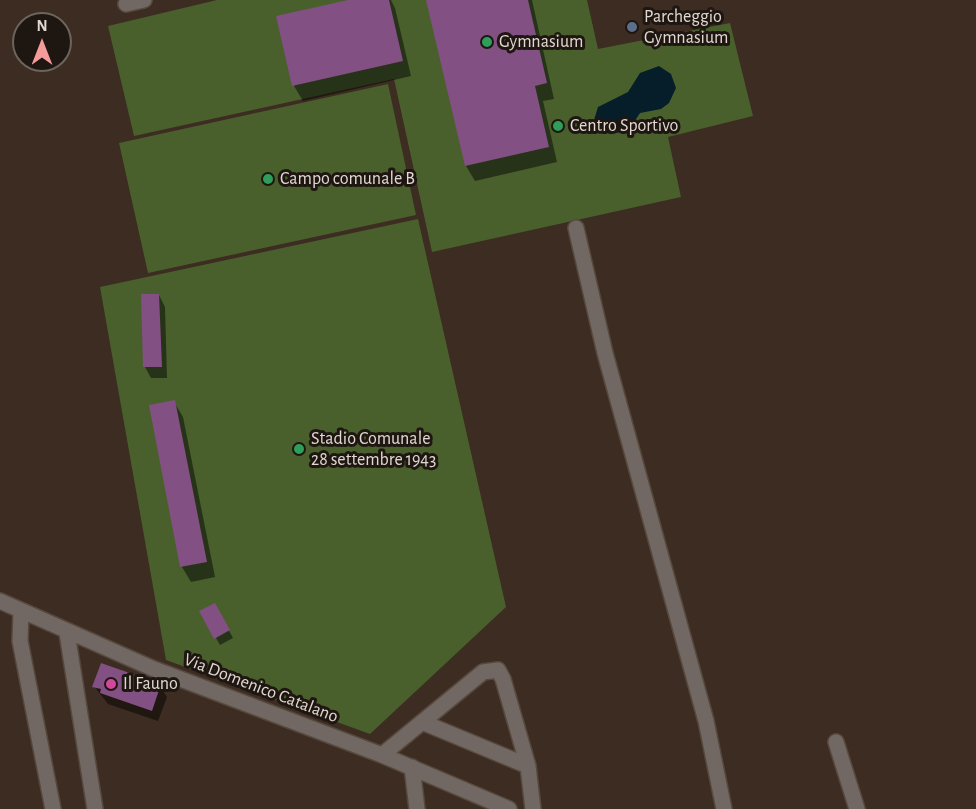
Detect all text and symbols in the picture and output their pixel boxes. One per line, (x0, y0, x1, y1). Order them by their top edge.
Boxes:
place label: Parcheggio Gymnasium (644, 6, 728, 48)
north arrow (12, 12, 72, 72)
text: N (36, 18, 48, 34)
marker: Parcheggio Gymnasium (625, 20, 639, 34)
place label: Gymnasium (499, 31, 583, 53)
marker: Gymnasium (480, 35, 494, 49)
place label: Centro Sportivo (570, 115, 678, 137)
marker: Centro Sportivo (551, 119, 565, 133)
place label: Campo comunale B (280, 168, 415, 190)
marker: Campo comunale B (261, 172, 275, 186)
place label: Stadio Comunale 28 settembre 1943 (311, 428, 436, 470)
marker: Stadio Comunale 28 settembre 1943 (292, 442, 306, 456)
street label: Via Domenico Catalano (181, 649, 341, 727)
place label: Il Fauno (123, 673, 178, 695)
marker: Il Fauno (104, 677, 118, 691)

